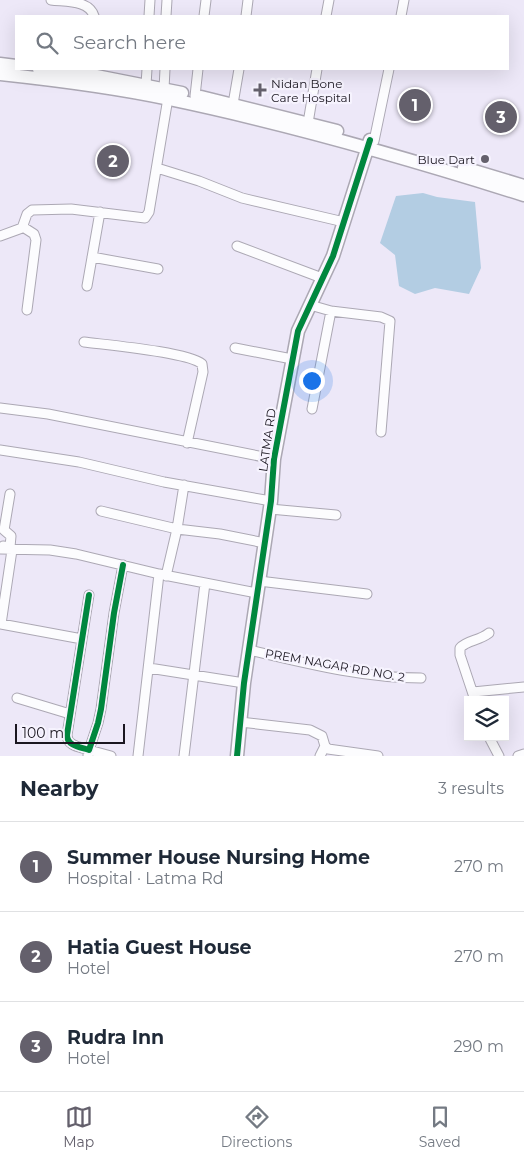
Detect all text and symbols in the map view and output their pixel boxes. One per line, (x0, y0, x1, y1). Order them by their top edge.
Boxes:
search box (15, 15, 509, 70)
icon: search (33, 29, 61, 57)
text: Search here (73, 31, 186, 54)
place label: Nidan Bone Care Hospital (271, 76, 351, 105)
marker: Nidan Bone Care Hospital (253, 83, 267, 97)
pin: 1 (399, 86, 431, 124)
pin: 3 (485, 98, 517, 136)
pin: 2 (97, 142, 129, 180)
place label: Blue Dart (417, 152, 475, 167)
marker: Blue Dart (479, 153, 491, 165)
your location (299, 368, 325, 394)
street label: LATMA RD (255, 407, 279, 473)
street label: PREM NAGAR RD NO. 2 (264, 645, 406, 685)
map controls (464, 696, 509, 741)
button: layers (464, 696, 509, 741)
scale bar (15, 721, 125, 744)
text: 100 m (22, 724, 64, 742)
text: Nearby (20, 776, 99, 801)
text: 3 results (438, 779, 504, 798)
text: Summer House Nursing Home (67, 846, 370, 869)
text: 1 (33, 857, 39, 876)
text: 270 m (454, 857, 504, 876)
text: Hospital · Latma Rd (67, 869, 224, 888)
text: Hatia Guest House (67, 936, 252, 959)
text: 2 (31, 947, 41, 966)
text: 270 m (454, 947, 504, 966)
text: Hotel (67, 959, 110, 978)
text: Rudra Inn (67, 1026, 164, 1049)
text: 3 (31, 1037, 41, 1056)
text: 290 m (453, 1037, 504, 1056)
text: Hotel (67, 1049, 110, 1068)
tab: Map (63, 1103, 94, 1151)
tab: Directions (221, 1103, 292, 1151)
tab: Saved (419, 1103, 461, 1151)

